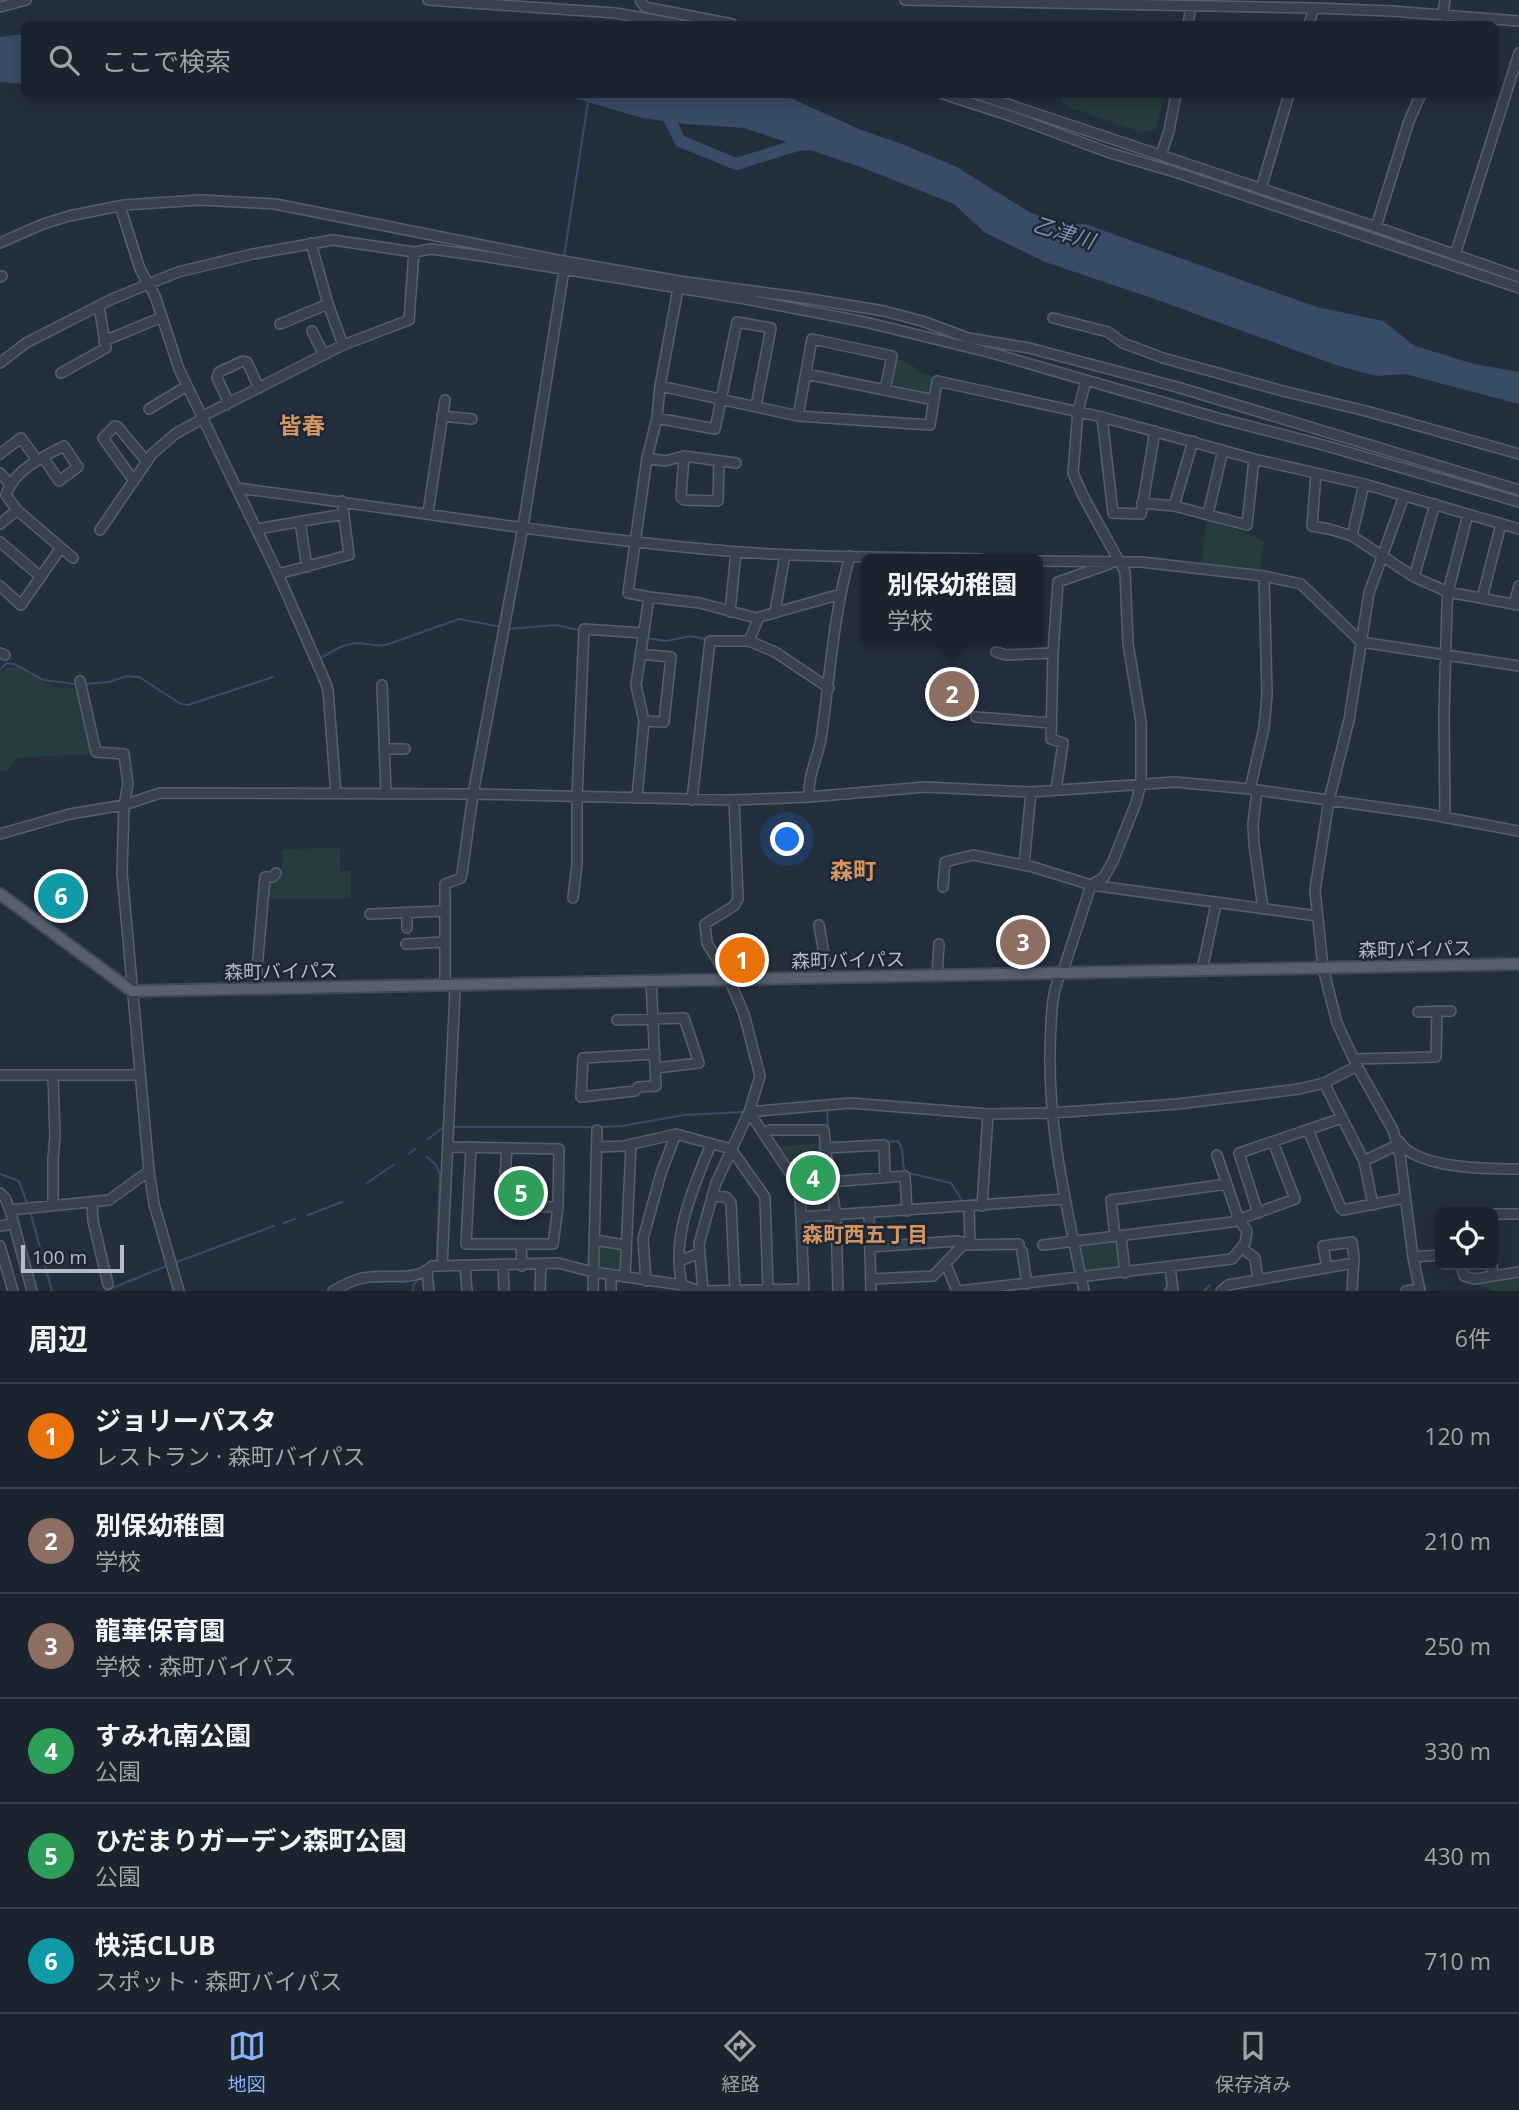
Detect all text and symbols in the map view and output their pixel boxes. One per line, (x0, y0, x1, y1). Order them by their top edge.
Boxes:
search box (21, 21, 1498, 98)
icon: search (45, 41, 83, 79)
text: ここで検索 (101, 43, 231, 79)
water label: 乙津川 (1030, 209, 1100, 255)
district label: 皆春 (279, 409, 325, 441)
popup (861, 554, 1043, 645)
text: 別保幼稚園 (887, 566, 1017, 602)
text: 学校 (887, 604, 933, 636)
pin: 2 (929, 668, 975, 720)
your location (770, 822, 804, 856)
district label: 森町 (830, 854, 876, 886)
pin: 6 (38, 870, 84, 922)
pin: 3 (1000, 916, 1046, 968)
pin: 1 (719, 934, 765, 986)
street label: 森町バイパス (1358, 935, 1472, 963)
street label: 森町バイパス (791, 946, 905, 974)
street label: 森町バイパス (224, 957, 338, 985)
pin: 4 (790, 1152, 836, 1204)
pin: 5 (498, 1167, 544, 1219)
map controls (1435, 1207, 1498, 1270)
button: locate (1435, 1207, 1498, 1270)
district label: 森町西五丁目 (802, 1220, 928, 1248)
scale bar (21, 1242, 124, 1274)
text: 100 m (32, 1244, 87, 1270)
text: 周辺 (28, 1318, 88, 1359)
text: 6件 (1455, 1322, 1491, 1354)
text: ジョリーパスタ (95, 1402, 277, 1438)
text: 1 (44, 1420, 58, 1452)
text: 120 m (1424, 1420, 1491, 1452)
text: レストラン · 森町バイパス (95, 1440, 366, 1472)
text: 別保幼稚園 (95, 1507, 225, 1543)
text: 2 (44, 1525, 58, 1557)
text: 210 m (1424, 1525, 1491, 1557)
text: 学校 (95, 1545, 141, 1577)
text: 龍華保育園 (95, 1612, 225, 1648)
text: 3 (44, 1630, 58, 1662)
text: 250 m (1424, 1630, 1491, 1662)
text: 学校 · 森町バイパス (95, 1650, 297, 1682)
text: すみれ南公園 (95, 1717, 251, 1753)
text: 4 (44, 1735, 58, 1767)
text: 330 m (1424, 1735, 1491, 1767)
text: 公園 (95, 1755, 141, 1787)
text: ひだまりガーデン森町公園 (95, 1822, 406, 1858)
text: 5 (44, 1840, 58, 1872)
text: 430 m (1424, 1840, 1491, 1872)
text: 公園 (95, 1860, 141, 1892)
text: 快活CLUB (95, 1927, 215, 1963)
text: 6 (44, 1945, 58, 1977)
text: 710 m (1424, 1945, 1491, 1977)
text: スポット · 森町バイパス (95, 1965, 343, 1997)
tab: 地図 (228, 2027, 266, 2097)
tab: 経路 (721, 2027, 759, 2097)
tab: 保存済み (1215, 2027, 1291, 2097)

